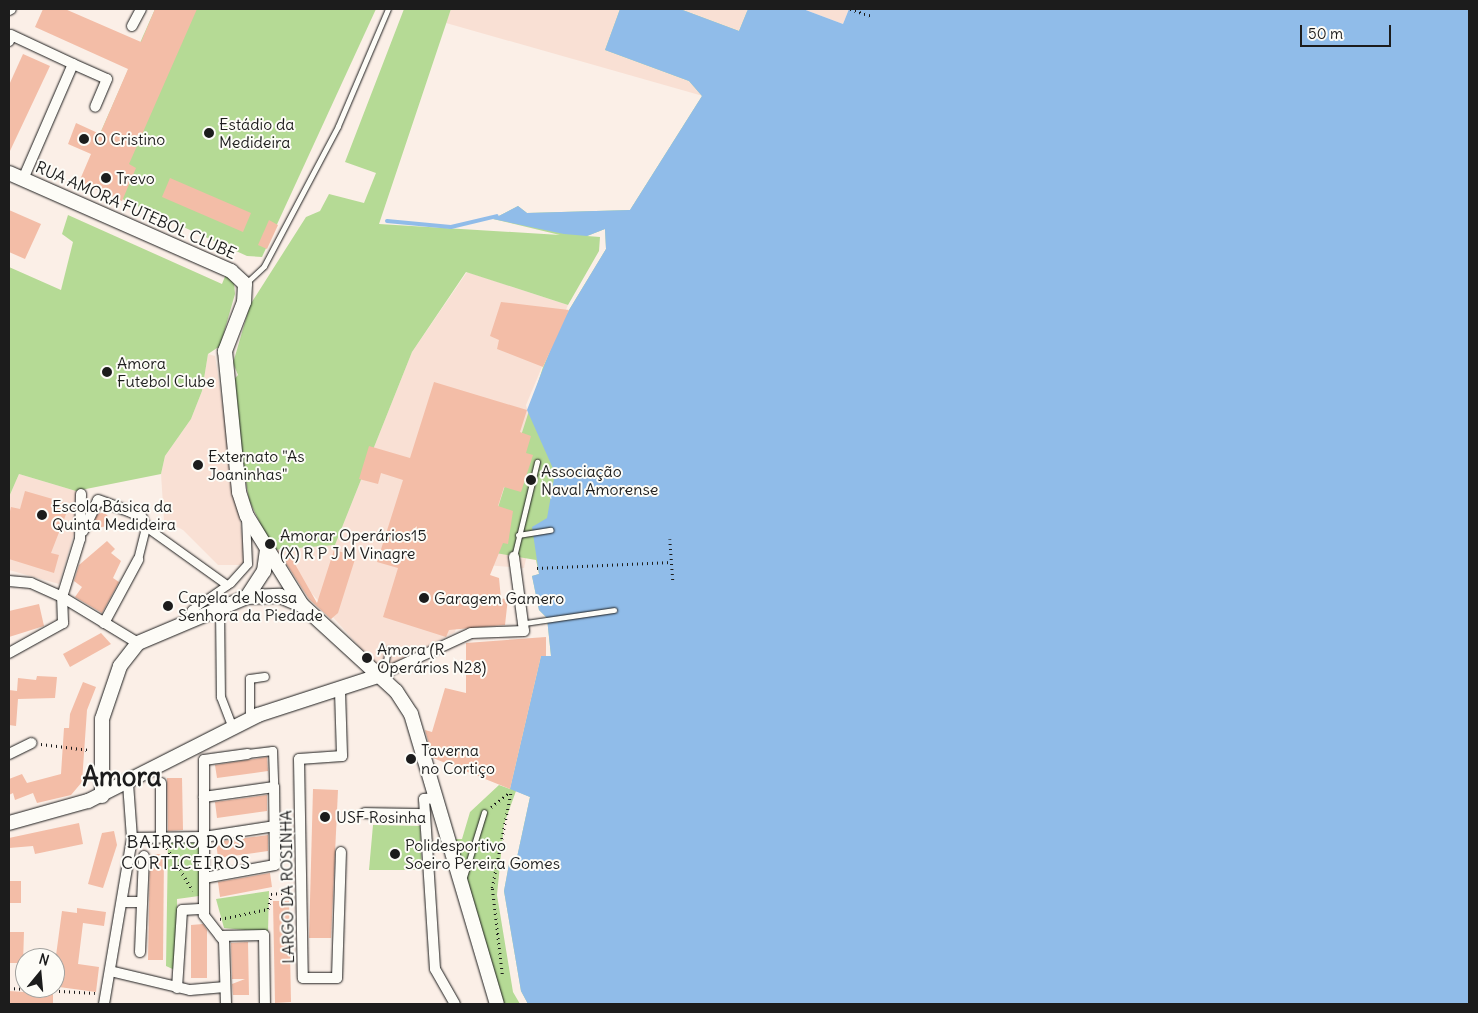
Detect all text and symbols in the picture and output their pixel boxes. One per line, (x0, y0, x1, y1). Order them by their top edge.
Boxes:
scale bar (1303, 15, 1394, 47)
text: 50 m (1308, 24, 1343, 43)
place label: Estádio da Medideira (219, 114, 294, 152)
marker: Estádio da Medideira (203, 127, 215, 139)
place label: O Cristino (94, 129, 165, 149)
marker: O Cristino (78, 133, 90, 145)
street label: RUA AMORA FUTEBOL CLUBE (33, 157, 239, 263)
place label: Trevo (116, 168, 155, 188)
marker: Trevo (100, 172, 112, 184)
place label: Amora Futebol Clube (117, 353, 215, 391)
marker: Amora Futebol Clube (101, 366, 113, 378)
place label: Externato "As Joaninhas" (208, 446, 305, 484)
marker: Externato "As Joaninhas" (192, 459, 204, 471)
place label: Associação Naval Amorense (541, 461, 658, 499)
marker: Associação Naval Amorense (525, 474, 537, 486)
place label: Escola Básica da Quinta Medideira (52, 496, 176, 534)
marker: Escola Básica da Quinta Medideira (36, 509, 48, 521)
place label: Amorar Operários15 (X) R P J M Vinagre (280, 525, 427, 563)
marker: Amorar Operários15 (X) R P J M Vinagre (264, 538, 276, 550)
place label: Capela de Nossa Senhora da Piedade (178, 587, 323, 625)
place label: Garagem Gamero (434, 588, 564, 608)
marker: Garagem Gamero (418, 592, 430, 604)
marker: Capela de Nossa Senhora da Piedade (162, 600, 174, 612)
place label: Amora (R Operários N28) (377, 639, 486, 677)
marker: Amora (R Operários N28) (361, 652, 373, 664)
place label: Taverna no Cortiço (421, 740, 495, 778)
marker: Taverna no Cortiço (405, 753, 417, 765)
district label: Amora (82, 761, 162, 793)
place label: USF Rosinha (336, 807, 426, 827)
street label: LARGO DA ROSINHA (276, 810, 298, 964)
marker: USF Rosinha (318, 810, 332, 824)
district label: BAIRRO DOS CORTICEIROS (120, 832, 252, 874)
place label: Polidesportivo Soeiro Pereira Gomes (405, 835, 560, 873)
marker: Polidesportivo Soeiro Pereira Gomes (389, 848, 401, 860)
north arrow (15, 948, 65, 998)
text: N (37, 950, 51, 970)

